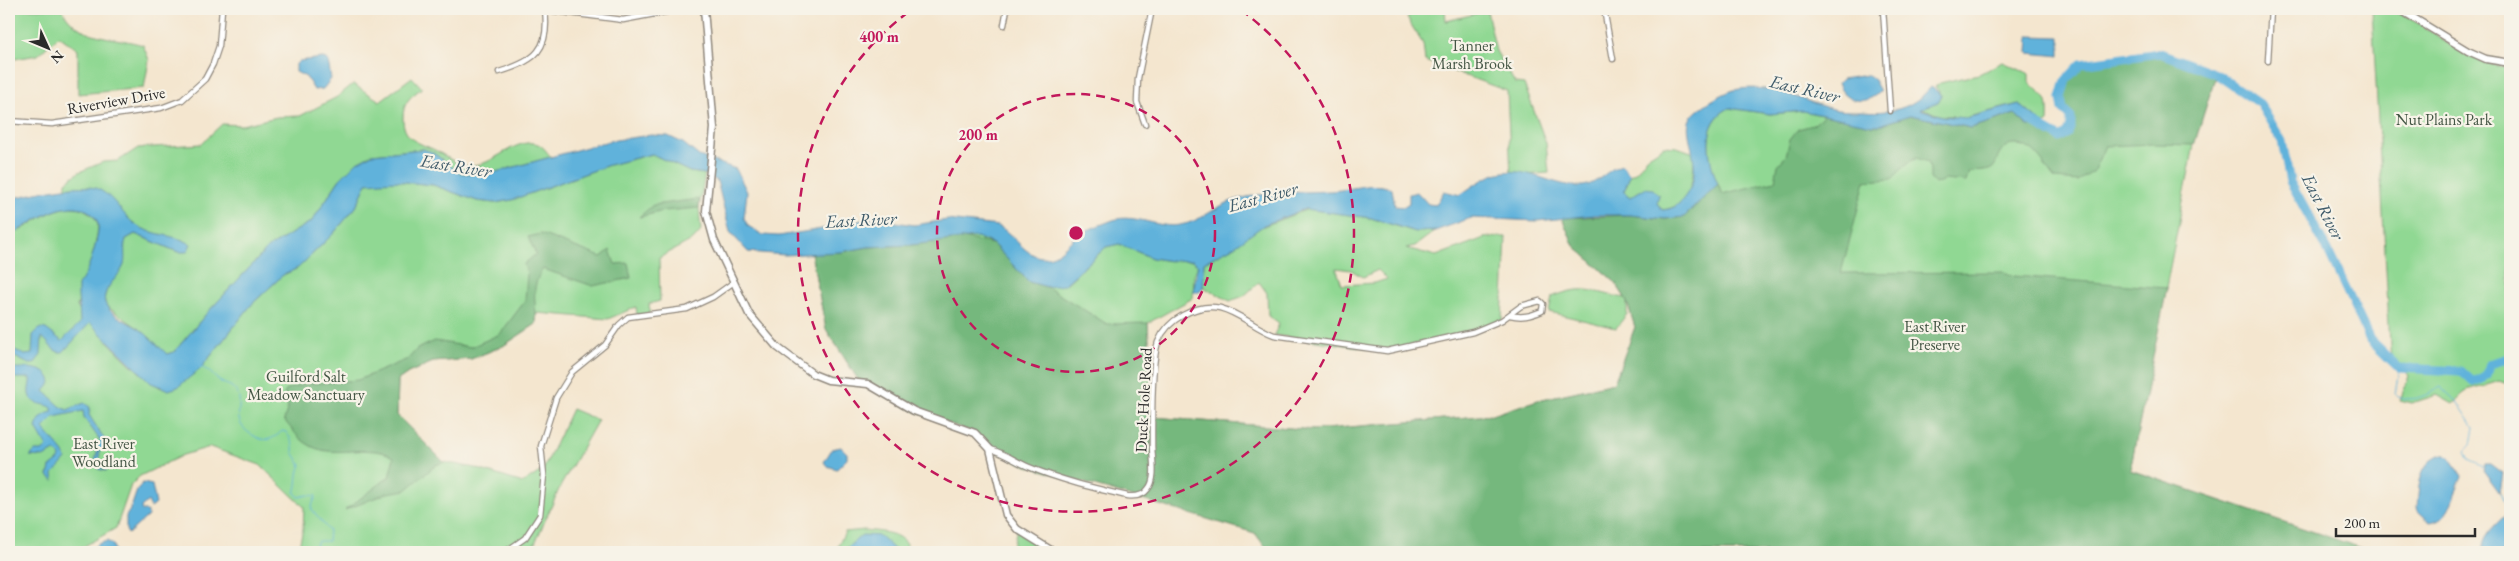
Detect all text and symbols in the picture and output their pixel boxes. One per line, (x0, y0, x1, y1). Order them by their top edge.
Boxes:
north arrow (22, 22, 72, 72)
text: 400 m (859, 27, 899, 46)
park label: Tanner Marsh Brook (1432, 35, 1513, 74)
text: N (46, 47, 68, 68)
water label: East River (1767, 69, 1843, 108)
street label: Riverview Drive (66, 82, 167, 119)
park label: Nut Plains Park (2396, 109, 2493, 130)
text: 200 m (958, 125, 998, 144)
water label: East River (418, 148, 494, 183)
water label: East River (2297, 169, 2350, 245)
water label: East River (1225, 176, 1301, 217)
water label: East River (824, 206, 898, 233)
centre of rings (1067, 224, 1085, 242)
park label: East River Preserve (1904, 316, 1967, 355)
street label: Duck Hole Road (1130, 346, 1157, 453)
park label: Guilford Salt Meadow Sanctuary (247, 366, 366, 405)
park label: East River Woodland (72, 433, 137, 472)
scale bar (2336, 506, 2475, 538)
text: 200 m (2344, 513, 2381, 532)

